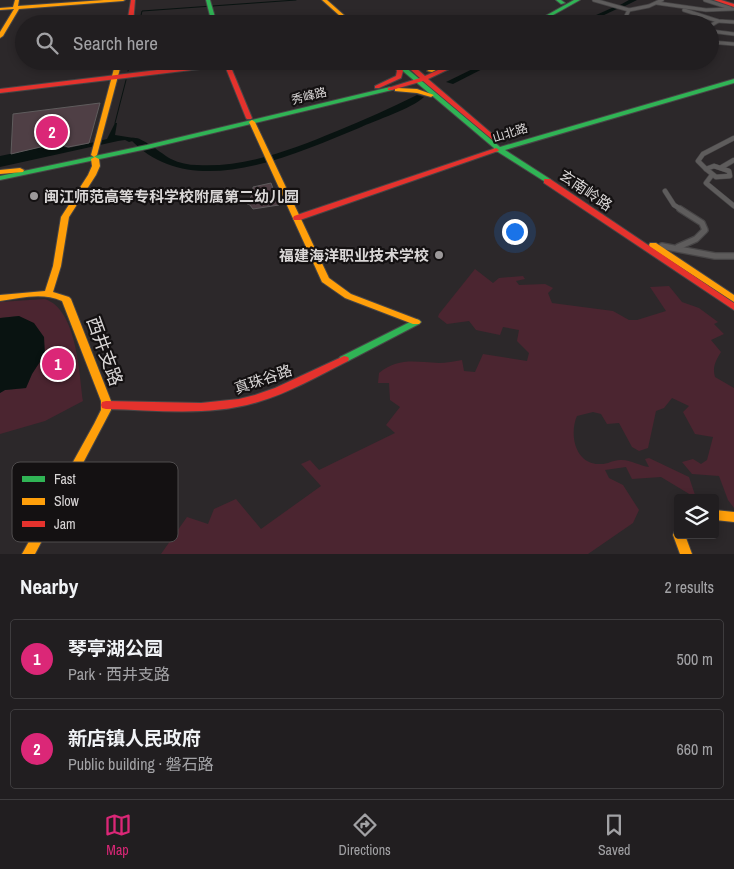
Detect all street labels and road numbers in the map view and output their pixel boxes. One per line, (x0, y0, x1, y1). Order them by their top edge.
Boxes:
street label: 秀峰路 (290, 84, 328, 108)
street label: 山北路 (490, 120, 530, 146)
street label: 玄南岭路 (555, 165, 617, 215)
street label: 西井支路 (81, 313, 129, 389)
street label: 真珠谷路 (231, 359, 295, 399)

